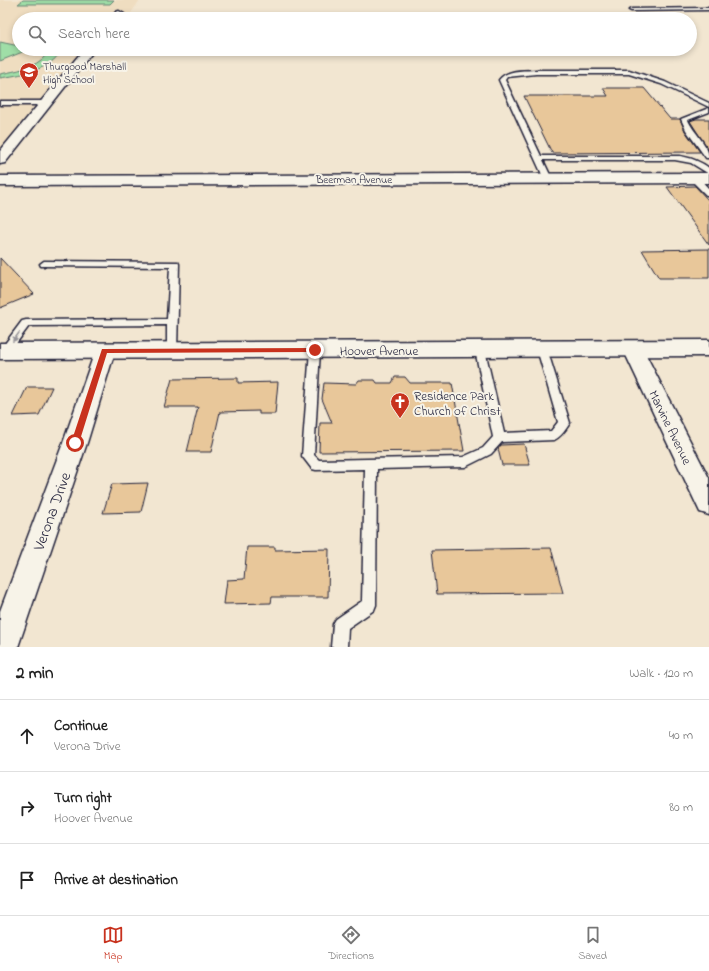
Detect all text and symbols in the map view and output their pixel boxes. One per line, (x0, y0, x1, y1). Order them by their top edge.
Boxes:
search box (12, 12, 697, 56)
icon: search (26, 23, 48, 45)
text: Search here (58, 23, 130, 45)
place label: Thurgood Marshall High School (43, 59, 126, 89)
school or university icon: Thurgood Marshall High School (18, 61, 40, 89)
street label: Beerman Avenue (315, 172, 392, 188)
one-way arrow (12, 332, 20, 342)
route end (306, 341, 324, 359)
street label: Hoover Avenue (340, 342, 418, 361)
place label: Residence Park Church of Christ (414, 387, 501, 421)
street label: Marvine Avenue (643, 387, 696, 468)
church icon: Residence Park Church of Christ (389, 391, 411, 419)
route start (66, 434, 84, 452)
street label: Verona Drive (27, 468, 78, 555)
text: 2 min (16, 661, 53, 686)
text: Walk · 120 m (629, 664, 693, 683)
text: Continue (54, 715, 108, 737)
icon: ahead (16, 725, 38, 747)
text: 40 m (669, 726, 693, 745)
text: Verona Drive (54, 737, 121, 756)
text: Turn right (54, 787, 112, 809)
icon: right (16, 797, 38, 819)
text: 80 m (669, 798, 693, 817)
text: Hoover Avenue (54, 809, 132, 828)
icon: arrive (16, 869, 38, 891)
text: Arrive at destination (54, 869, 178, 891)
tab: Map (102, 924, 124, 964)
tab: Directions (328, 924, 374, 964)
tab: Saved (578, 924, 607, 964)

